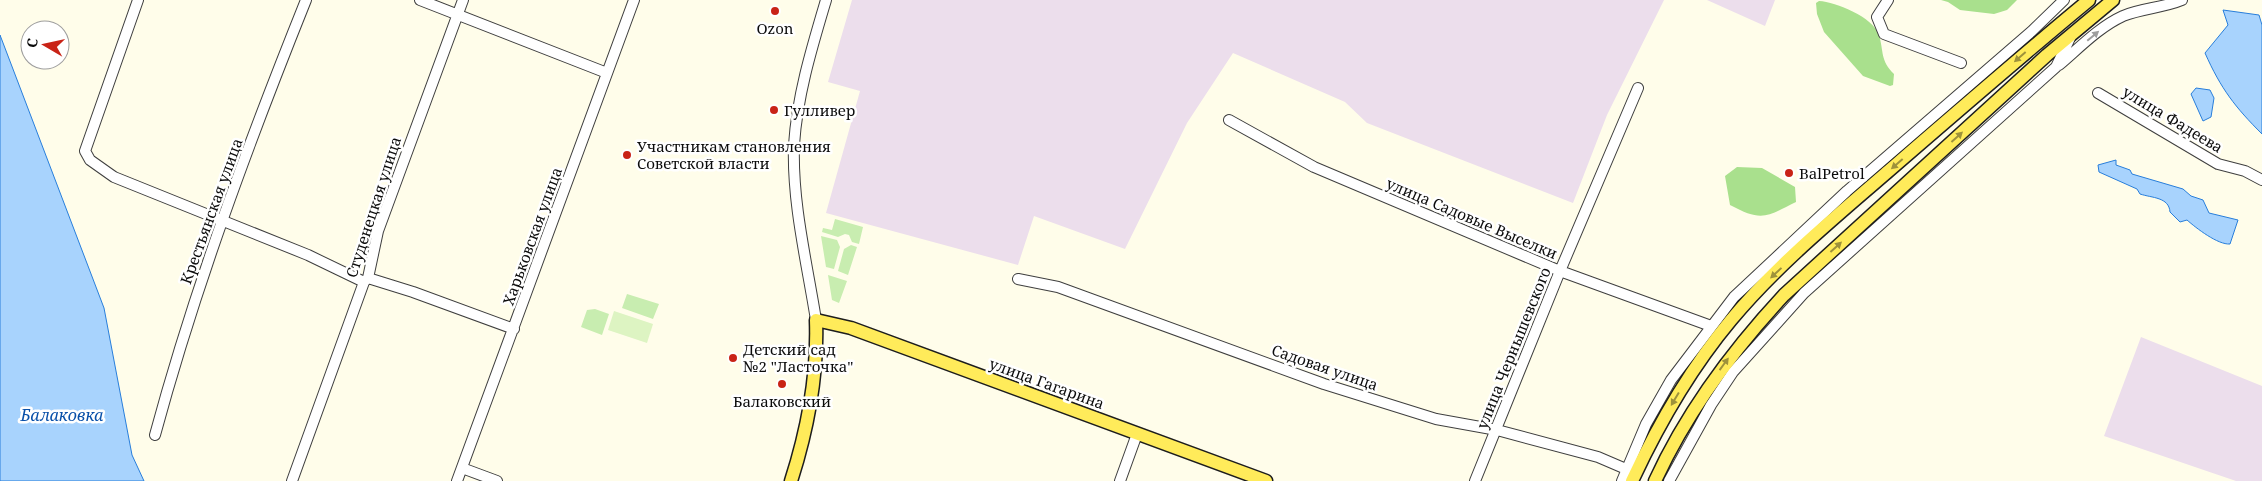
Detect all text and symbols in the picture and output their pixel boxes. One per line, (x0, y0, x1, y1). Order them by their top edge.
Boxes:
marker: Ozon (769, 5, 781, 17)
place label: Ozon (756, 18, 794, 38)
north arrow (20, 20, 70, 70)
one-way arrow (2087, 30, 2100, 41)
text: С (22, 37, 42, 49)
one-way arrow (2013, 52, 2026, 63)
street label: улица Фадеева (2119, 81, 2227, 157)
place label: Гулливер (784, 100, 855, 120)
marker: Гулливер (768, 104, 780, 116)
one-way arrow (1950, 131, 1962, 143)
street label: Студенецкая улица (341, 134, 405, 280)
street label: Крестьянская улица (175, 135, 247, 287)
place label: Участникам становления Советской власти (637, 136, 831, 173)
marker: Участникам становления Советской власти (621, 149, 633, 161)
one-way arrow (1891, 158, 1903, 170)
place label: BalPetrol (1799, 163, 1865, 183)
street label: Харьковская улица (498, 164, 566, 308)
marker: BalPetrol (1783, 167, 1795, 179)
street label: улица Садовые Выселки (1383, 173, 1561, 263)
one-way arrow (1830, 241, 1843, 252)
street label: улица Чернышевского (1471, 264, 1555, 432)
one-way arrow (1771, 267, 1783, 279)
place label: Детский сад №2 "Ласточка" (743, 339, 853, 376)
street label: Садовая улица (1269, 339, 1381, 395)
marker: Детский сад №2 "Ласточка" (727, 352, 739, 364)
street label: улица Гагарина (987, 353, 1107, 413)
one-way arrow (1719, 358, 1730, 371)
marker: Балаковский (776, 378, 788, 390)
place label: Балаковский (733, 391, 831, 411)
one-way arrow (1670, 393, 1679, 406)
water label: Балаковка (20, 404, 103, 426)

